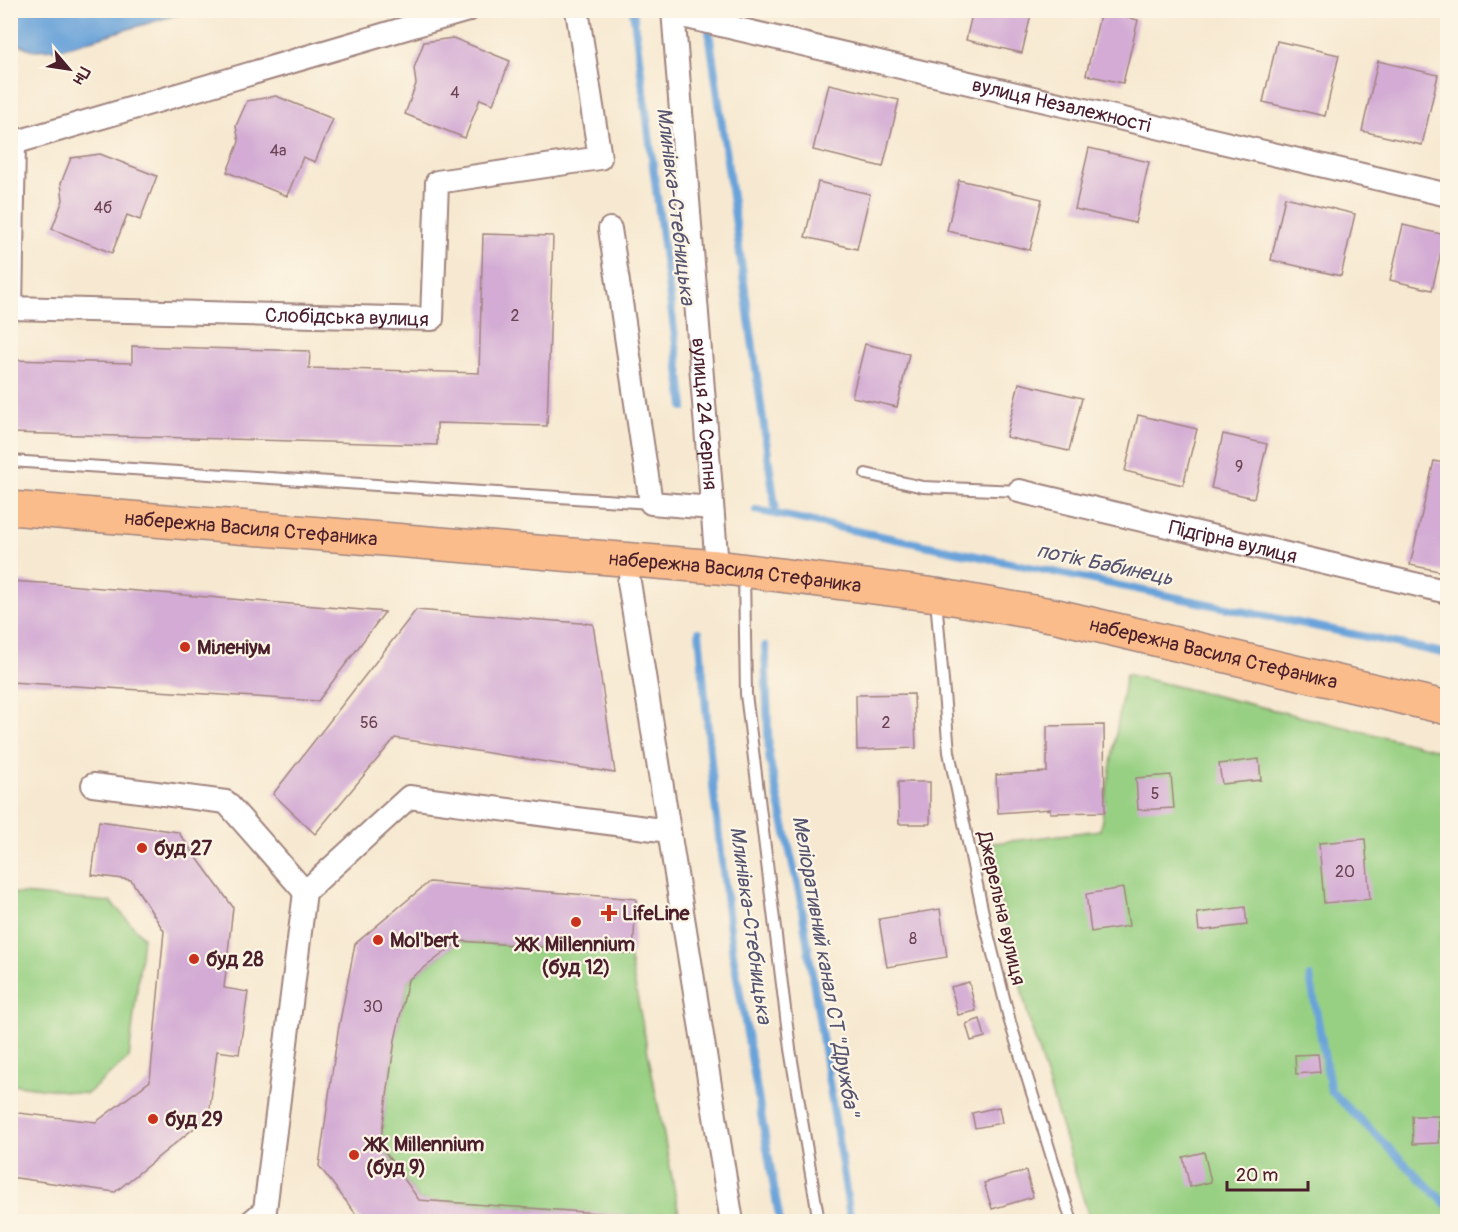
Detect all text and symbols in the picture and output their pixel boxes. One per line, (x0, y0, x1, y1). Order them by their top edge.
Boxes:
north arrow (39, 39, 99, 99)
text: Пн (68, 63, 94, 88)
street label: вулиця Незалежності (970, 72, 1153, 138)
house number: 4 (450, 83, 460, 103)
water label: Млинівка-Стебницька (650, 106, 701, 308)
house number: 4а (270, 141, 286, 161)
house number: 4б (94, 198, 112, 218)
street label: Слобідська вулиця (265, 303, 429, 332)
house number: 2 (511, 306, 520, 326)
street label: вулиця 24 Серпня (686, 337, 723, 491)
house number: 9 (1235, 457, 1243, 477)
street label: набережна Василя Стефаника (123, 506, 379, 552)
street label: Підгірна вулиця (1166, 515, 1300, 569)
water label: потік Бабинець (1034, 537, 1176, 592)
street label: набережна Василя Стефаника (608, 546, 863, 598)
street label: набережна Василя Стефаника (1087, 612, 1340, 695)
place label: Міленіум (197, 635, 271, 660)
marker: Міленіум (178, 640, 192, 654)
house number: 56 (360, 713, 378, 733)
house number: 2 (882, 713, 891, 733)
house number: 5 (1151, 784, 1159, 804)
water label: Меліоративний канал СТ "Дружба" (786, 813, 866, 1121)
water label: Млинівка-Стебницька (723, 825, 778, 1027)
street label: Джерельна вулиця (971, 828, 1031, 987)
place label: буд 27 (154, 836, 213, 861)
marker: буд 27 (135, 841, 149, 855)
house number: 20 (1335, 862, 1355, 882)
place label: LifeLine (622, 901, 691, 926)
marker: LifeLine (600, 904, 618, 922)
marker: ЖК Millennium (буд 12) (569, 915, 583, 929)
place label: Mol'bert (390, 928, 460, 953)
house number: 8 (909, 929, 917, 949)
place label: ЖК Millennium (буд 12) (514, 932, 635, 980)
marker: Mol'bert (371, 933, 385, 947)
place label: буд 28 (206, 947, 264, 972)
marker: буд 28 (187, 952, 201, 966)
house number: 30 (363, 997, 383, 1017)
place label: буд 29 (165, 1107, 223, 1132)
marker: буд 29 (146, 1112, 160, 1126)
place label: ЖК Millennium (буд 9) (363, 1132, 484, 1180)
marker: ЖК Millennium (буд 9) (347, 1148, 361, 1162)
scale bar (1227, 1154, 1308, 1192)
text: 20 m (1236, 1164, 1278, 1187)

